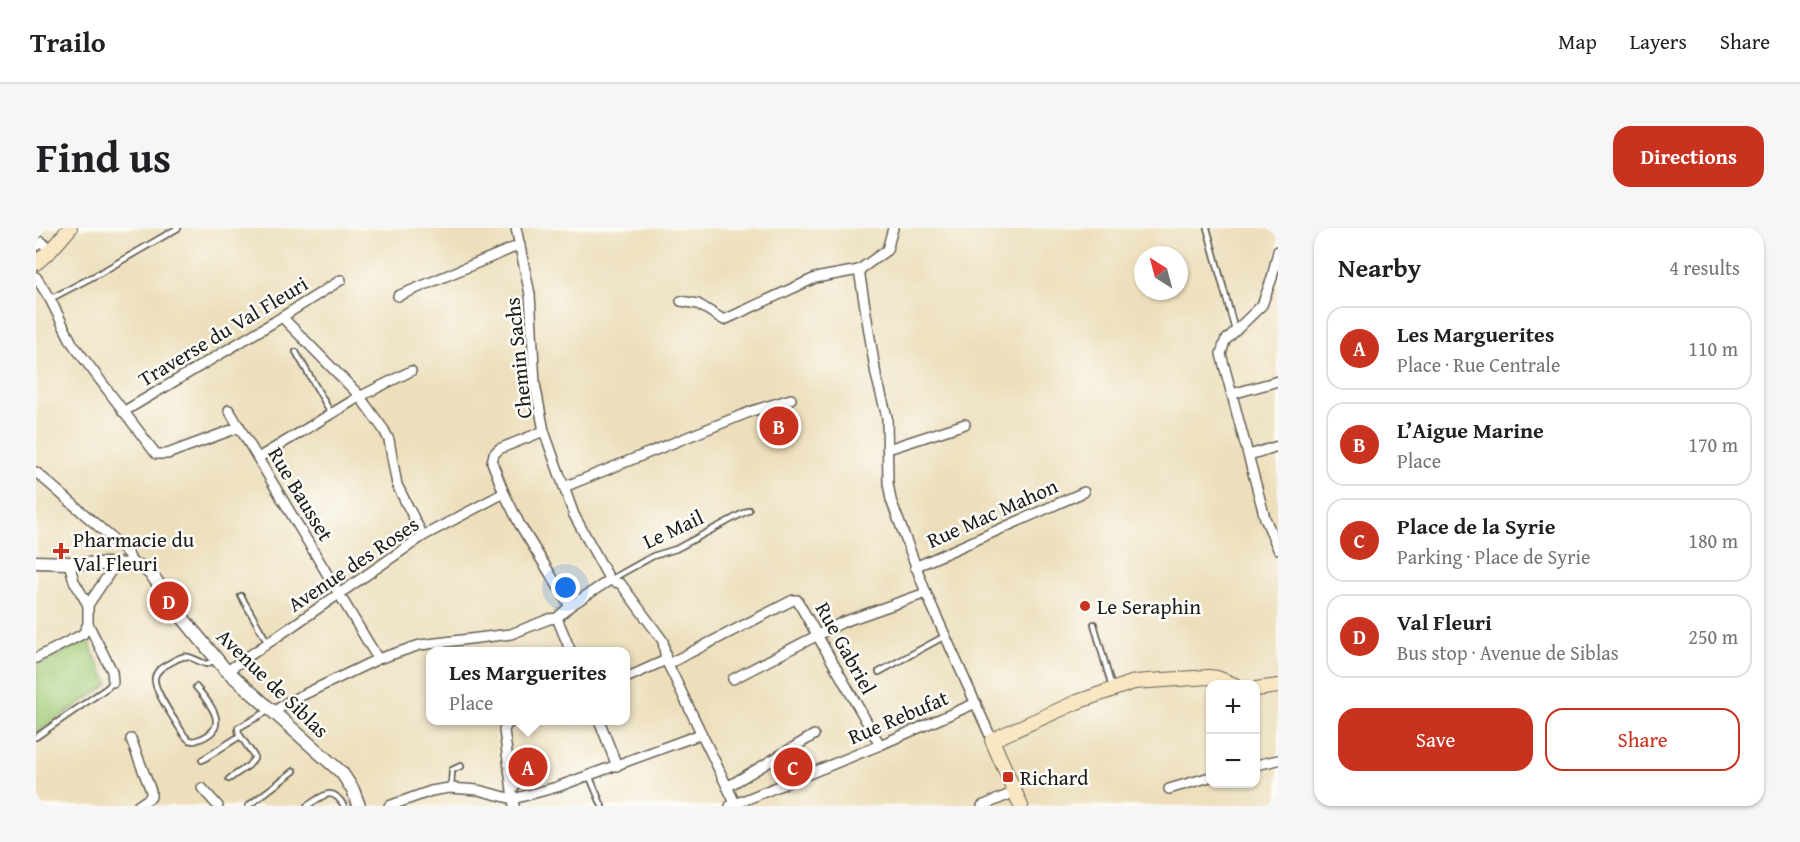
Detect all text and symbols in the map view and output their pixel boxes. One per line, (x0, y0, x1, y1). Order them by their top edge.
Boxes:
text: Trailo (30, 21, 106, 62)
text: Map (1558, 26, 1597, 57)
text: Layers (1630, 26, 1687, 57)
text: Share (1720, 26, 1770, 57)
text: Find us (36, 126, 171, 187)
button: Directions (1613, 126, 1764, 187)
north arrow (1134, 246, 1188, 300)
text: Nearby (1338, 248, 1421, 287)
text: 4 results (1669, 253, 1740, 282)
street label: Traverse du Val Fleuri (132, 268, 314, 394)
street label: Chemin Sachs (496, 296, 540, 420)
text: Les Marguerites (1397, 318, 1554, 350)
text: A (1353, 334, 1366, 363)
text: 110 m (1688, 334, 1738, 363)
text: Place · Rue Centrale (1397, 350, 1560, 379)
pin: B (760, 404, 798, 448)
text: L’Aigue Marine (1397, 414, 1544, 446)
text: B (1353, 430, 1366, 459)
text: 170 m (1688, 430, 1738, 459)
street label: Rue Bausset (261, 441, 342, 548)
text: Place (1397, 446, 1441, 475)
street label: Rue Mac Mahon (922, 470, 1063, 556)
street label: Le Mail (638, 501, 708, 556)
street label: Avenue des Roses (281, 509, 425, 619)
text: Place de la Syrie (1397, 510, 1555, 542)
place label: Pharmacie du Val Fleuri (73, 524, 195, 579)
text: C (1354, 526, 1365, 555)
text: 180 m (1688, 526, 1738, 555)
text: Parking · Place de Syrie (1397, 542, 1590, 571)
marker: Pharmacie du Val Fleuri (54, 544, 68, 558)
your location (551, 573, 580, 602)
pin: D (150, 578, 188, 623)
place label: Le Seraphin (1097, 591, 1201, 622)
street label: Rue Gabriel (808, 596, 884, 700)
marker: Le Seraphin (1078, 599, 1092, 613)
text: Val Fleuri (1397, 606, 1492, 638)
street label: Avenue de Siblas (210, 621, 336, 745)
text: D (1353, 622, 1366, 651)
text: 250 m (1688, 622, 1738, 651)
text: Bus stop · Avenue de Siblas (1397, 638, 1619, 667)
popup (426, 647, 630, 725)
text: Les Marguerites (449, 656, 607, 688)
map controls (1206, 680, 1260, 788)
button: + (1206, 680, 1260, 734)
street label: Rue Rebufat (843, 682, 953, 752)
text: Place (449, 688, 493, 717)
button: Save (1338, 708, 1533, 771)
button: Share (1545, 708, 1740, 771)
button: − (1206, 734, 1260, 788)
pin: A (508, 744, 548, 790)
pin: C (774, 744, 813, 790)
place label: Richard (1020, 762, 1089, 793)
marker: Richard (1001, 770, 1015, 784)

